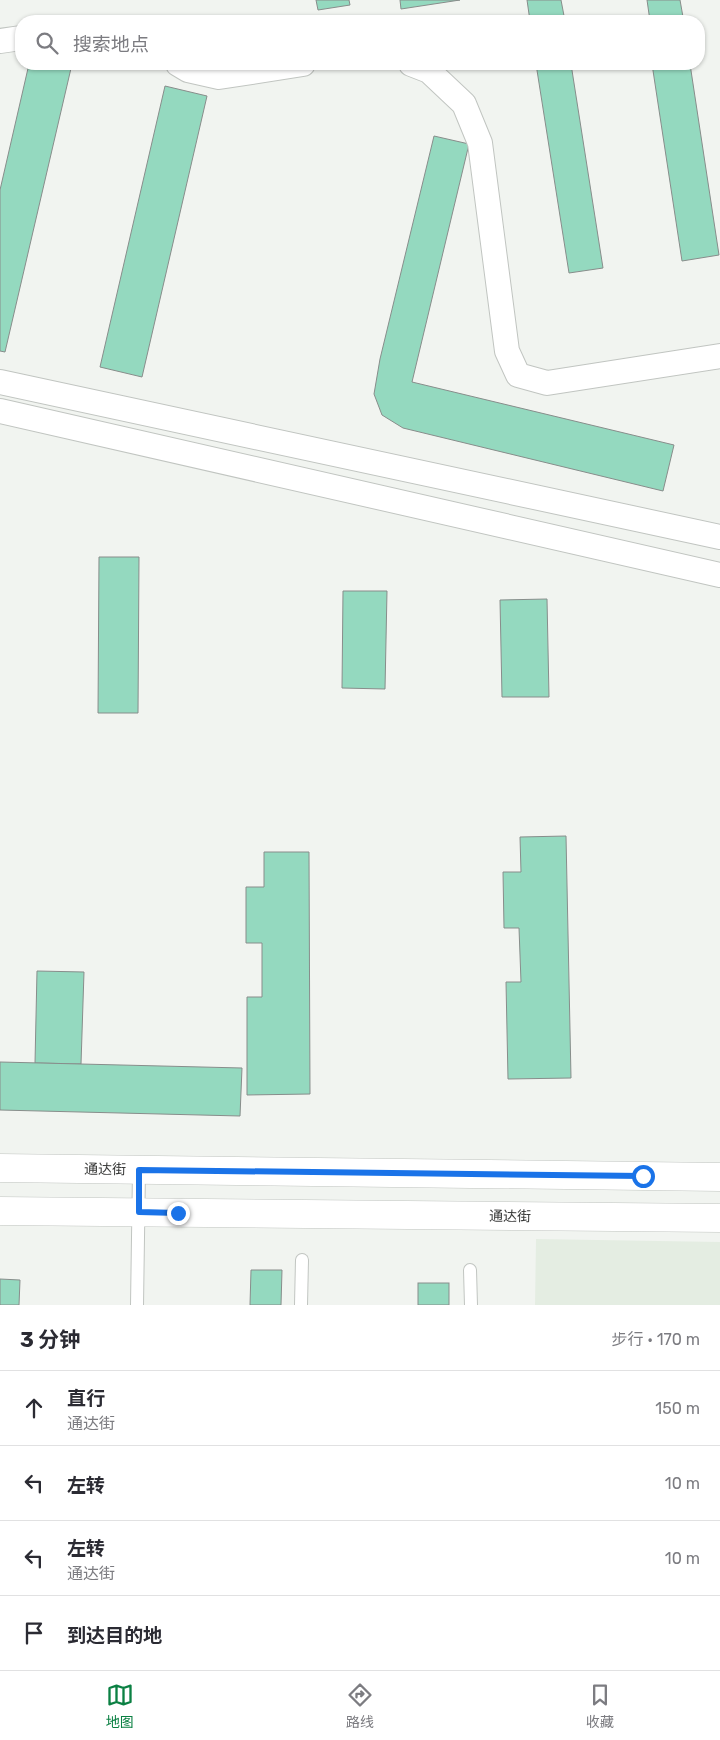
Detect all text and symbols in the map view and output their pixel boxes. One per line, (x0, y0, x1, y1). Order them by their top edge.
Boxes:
search box (15, 15, 705, 70)
icon: search (33, 29, 61, 57)
text: 搜索地点 (73, 33, 149, 56)
street label: 通达街 (84, 1161, 126, 1178)
route start (632, 1165, 655, 1188)
route end (167, 1202, 190, 1225)
street label: 通达街 (489, 1208, 531, 1225)
text: 3 分钟 (20, 1327, 80, 1352)
text: 步行 · 170 m (612, 1330, 700, 1349)
text: 直行 (67, 1387, 105, 1410)
icon: ahead (20, 1394, 48, 1422)
text: 150 m (655, 1399, 700, 1418)
text: 通达街 (67, 1414, 115, 1433)
icon: left (20, 1469, 48, 1497)
text: 左转 (67, 1474, 105, 1497)
text: 10 m (665, 1474, 700, 1493)
text: 左转 (67, 1537, 105, 1560)
icon: left (20, 1544, 48, 1572)
text: 10 m (665, 1549, 700, 1568)
text: 通达街 (67, 1564, 115, 1583)
icon: arrive (20, 1619, 48, 1647)
text: 到达目的地 (67, 1624, 162, 1647)
tab: 地图 (106, 1681, 134, 1731)
tab: 路线 (346, 1681, 374, 1731)
tab: 收藏 (586, 1681, 614, 1731)

